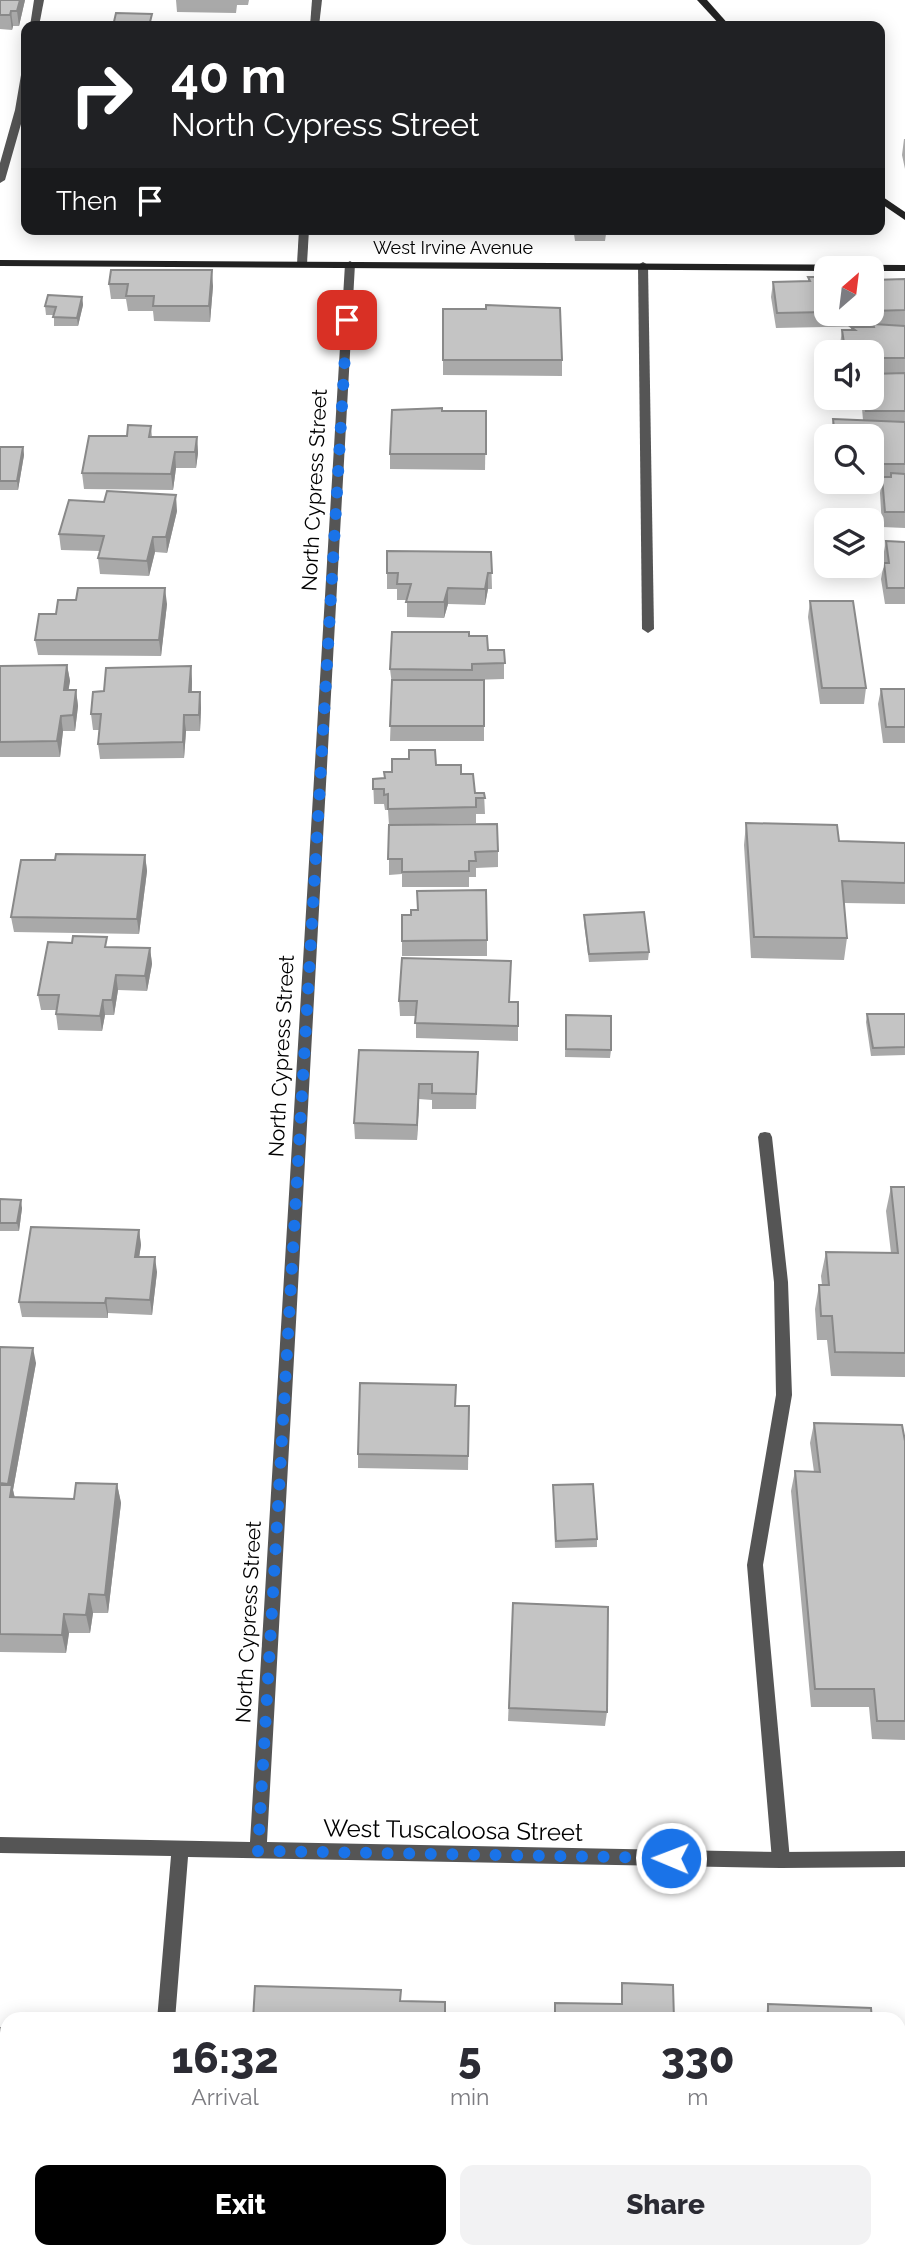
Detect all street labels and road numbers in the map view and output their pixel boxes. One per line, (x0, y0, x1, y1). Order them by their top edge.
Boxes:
street label: West Irvine Avenue (373, 237, 533, 258)
street label: North Cypress Street (296, 388, 332, 592)
street label: North Cypress Street (263, 954, 299, 1158)
street label: North Cypress Street (230, 1520, 266, 1724)
street label: West Tuscaloosa Street (323, 1813, 583, 1847)

